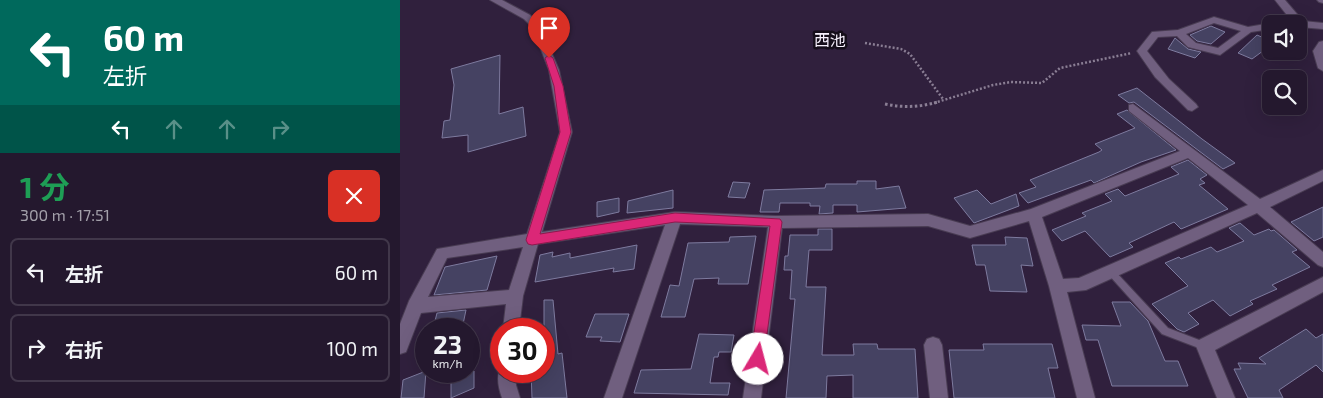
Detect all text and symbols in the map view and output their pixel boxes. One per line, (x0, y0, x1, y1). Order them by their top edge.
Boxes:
pin (528, 7, 570, 58)
icon: arrive (535, 14, 563, 42)
map controls (1262, 15, 1307, 115)
button: sound (1262, 15, 1307, 60)
text: 60 m (103, 16, 184, 58)
icon: left (20, 20, 85, 85)
district label: 西池 (814, 30, 846, 49)
text: 左折 (103, 62, 147, 88)
button: search (1262, 70, 1307, 115)
icon: left (107, 115, 135, 143)
icon: ahead (160, 115, 188, 143)
icon: ahead (213, 115, 241, 143)
icon: right (266, 115, 294, 143)
text: 1 分 (20, 168, 69, 204)
button: close (328, 170, 380, 222)
text: 300 m · 17:51 (20, 205, 110, 224)
icon: left (22, 258, 50, 286)
text: 60 m (335, 261, 378, 284)
text: 左折 (65, 262, 103, 285)
speed limit sign: 30 (490, 318, 555, 383)
text: 23 (433, 329, 462, 359)
position arrow (731, 332, 783, 384)
icon: right (22, 334, 50, 362)
text: 100 m (327, 337, 378, 360)
text: 右折 (65, 338, 103, 361)
text: km/h (433, 356, 462, 370)

